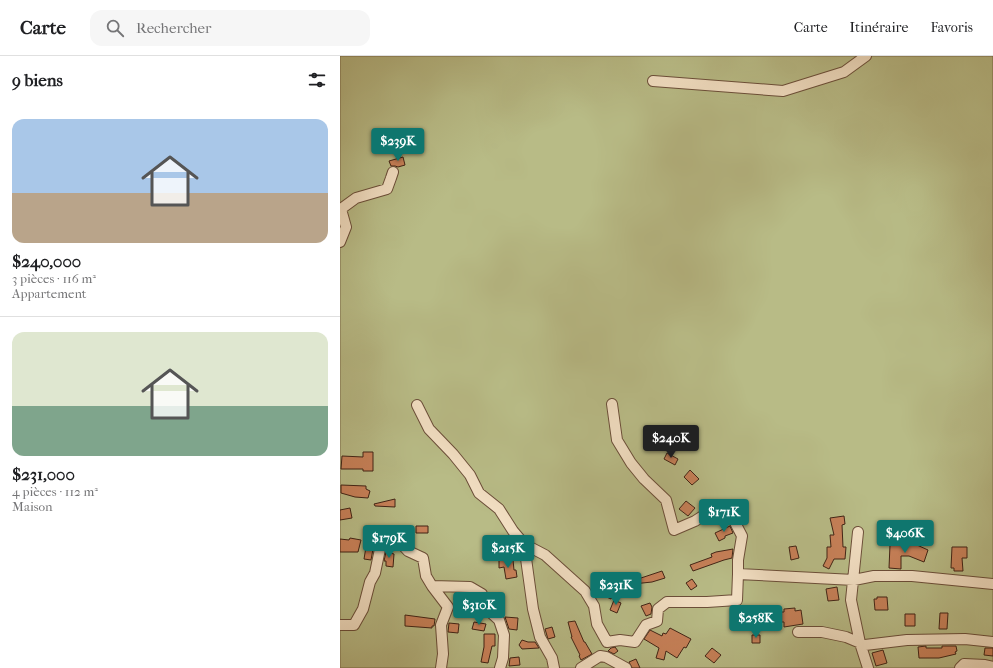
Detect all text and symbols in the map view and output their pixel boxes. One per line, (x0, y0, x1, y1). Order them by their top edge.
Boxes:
search box (90, 10, 370, 46)
text: Carte (20, 17, 66, 39)
icon: search (104, 17, 126, 39)
text: Rechercher (136, 19, 211, 37)
text: Carte (794, 19, 828, 36)
text: Itinéraire (850, 19, 908, 36)
text: Favoris (930, 19, 973, 36)
icon: filters (306, 69, 328, 91)
text: 9 biens (12, 70, 63, 90)
pin: $239K (370, 128, 426, 162)
text: $239K (380, 133, 416, 148)
icon: home (134, 145, 206, 217)
text: $240,000 (12, 251, 81, 271)
text: 3 pièces · 116 m² (12, 271, 96, 286)
text: Appartement (12, 286, 87, 301)
icon: home (134, 358, 206, 430)
pin: $240K (643, 425, 699, 459)
text: $240K (652, 430, 690, 445)
text: $231,000 (12, 464, 75, 484)
text: 4 pièces · 112 m² (12, 484, 98, 499)
text: Maison (12, 499, 53, 514)
pin: $171K (696, 499, 752, 533)
text: $171K (708, 504, 740, 519)
pin: $406K (877, 520, 933, 554)
pin: $179K (361, 525, 417, 559)
text: $406K (886, 525, 924, 540)
text: $179K (372, 530, 406, 545)
pin: $215K (480, 535, 536, 569)
text: $215K (491, 540, 525, 555)
pin: $231K (588, 572, 644, 606)
text: $231K (599, 577, 633, 592)
pin: $310K (451, 592, 507, 626)
text: $310K (462, 597, 496, 612)
pin: $258K (728, 605, 784, 639)
text: $258K (738, 610, 774, 625)

